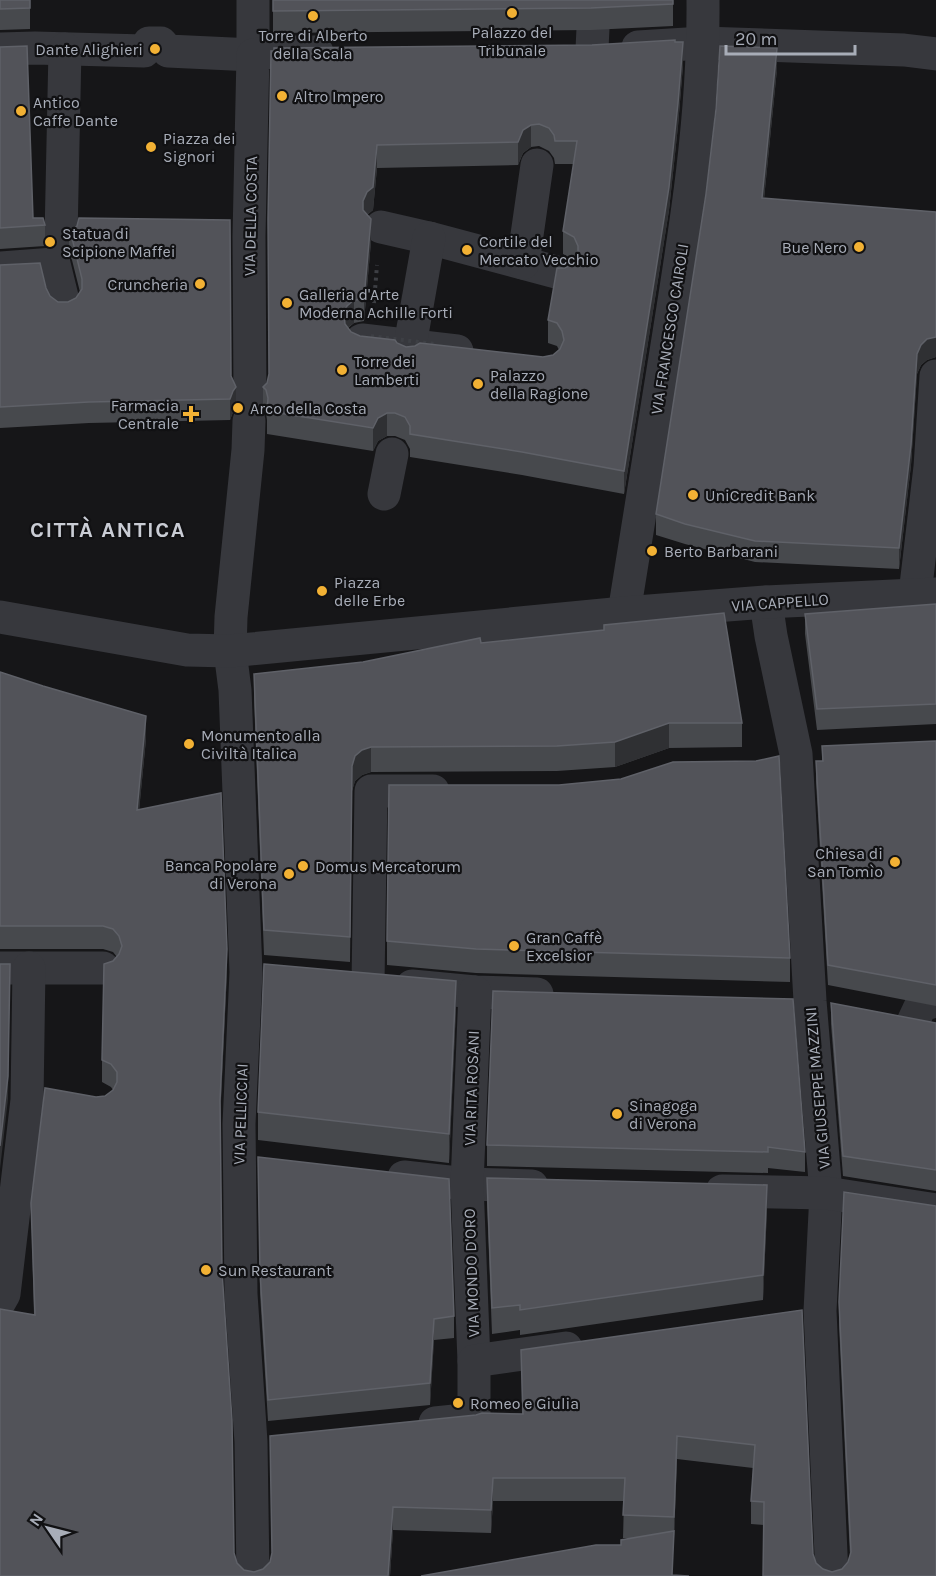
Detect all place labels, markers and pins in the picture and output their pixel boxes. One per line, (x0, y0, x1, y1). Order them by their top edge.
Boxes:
marker: Palazzo del Tribunale (505, 6, 519, 20)
marker: Torre di Alberto della Scala (306, 9, 320, 23)
place label: Palazzo del Tribunale (472, 23, 552, 60)
place label: Torre di Alberto della Scala (258, 26, 368, 63)
place label: Dante Alighieri (35, 40, 143, 59)
marker: Dante Alighieri (148, 42, 162, 56)
place label: Altro Impero (294, 87, 384, 106)
marker: Altro Impero (275, 89, 289, 103)
place label: Antico Caffe Dante (33, 93, 118, 130)
marker: Antico Caffe Dante (14, 104, 28, 118)
place label: Piazza dei Signori (163, 129, 236, 166)
marker: Piazza dei Signori (144, 140, 158, 154)
place label: Statua di Scipione Maffei (62, 224, 176, 261)
place label: Cortile del Mercato Vecchio (479, 232, 599, 269)
marker: Statua di Scipione Maffei (43, 235, 57, 249)
place label: Bue Nero (782, 238, 847, 257)
marker: Bue Nero (852, 240, 866, 254)
marker: Cortile del Mercato Vecchio (460, 243, 474, 257)
place label: Cruncheria (108, 275, 188, 294)
marker: Cruncheria (193, 277, 207, 291)
place label: Galleria d'Arte Moderna Achille Forti (299, 285, 453, 322)
marker: Galleria d'Arte Moderna Achille Forti (280, 296, 294, 310)
place label: Torre dei Lamberti (354, 352, 420, 389)
marker: Torre dei Lamberti (335, 363, 349, 377)
place label: Palazzo della Ragione (490, 366, 588, 403)
marker: Palazzo della Ragione (471, 377, 485, 391)
place label: Farmacia Centrale (111, 396, 179, 433)
place label: Arco della Costa (250, 399, 367, 418)
marker: Arco della Costa (231, 401, 245, 415)
marker: Farmacia Centrale (184, 407, 198, 421)
place label: UniCredit Bank (705, 486, 815, 505)
marker: UniCredit Bank (686, 488, 700, 502)
place label: Berto Barbarani (664, 542, 778, 561)
marker: Berto Barbarani (645, 544, 659, 558)
place label: Piazza delle Erbe (334, 573, 405, 610)
marker: Piazza delle Erbe (315, 584, 329, 598)
place label: Monumento alla Civiltà Italica (201, 726, 321, 763)
marker: Monumento alla Civiltà Italica (182, 737, 196, 751)
place label: Chiesa di San Tomìo (807, 844, 883, 881)
marker: Chiesa di San Tomìo (888, 855, 902, 869)
place label: Banca Popolare di Verona (165, 856, 277, 893)
place label: Domus Mercatorum (315, 857, 461, 876)
marker: Domus Mercatorum (296, 859, 310, 873)
marker: Banca Popolare di Verona (282, 867, 296, 881)
place label: Gran Caffè Excelsior (526, 928, 602, 965)
marker: Gran Caffè Excelsior (507, 939, 521, 953)
place label: Sinagoga di Verona (629, 1096, 698, 1133)
marker: Sinagoga di Verona (610, 1107, 624, 1121)
place label: Sun Restaurant (218, 1261, 332, 1280)
marker: Sun Restaurant (199, 1263, 213, 1277)
place label: Romeo e Giulia (470, 1394, 579, 1413)
marker: Romeo e Giulia (451, 1396, 465, 1410)

